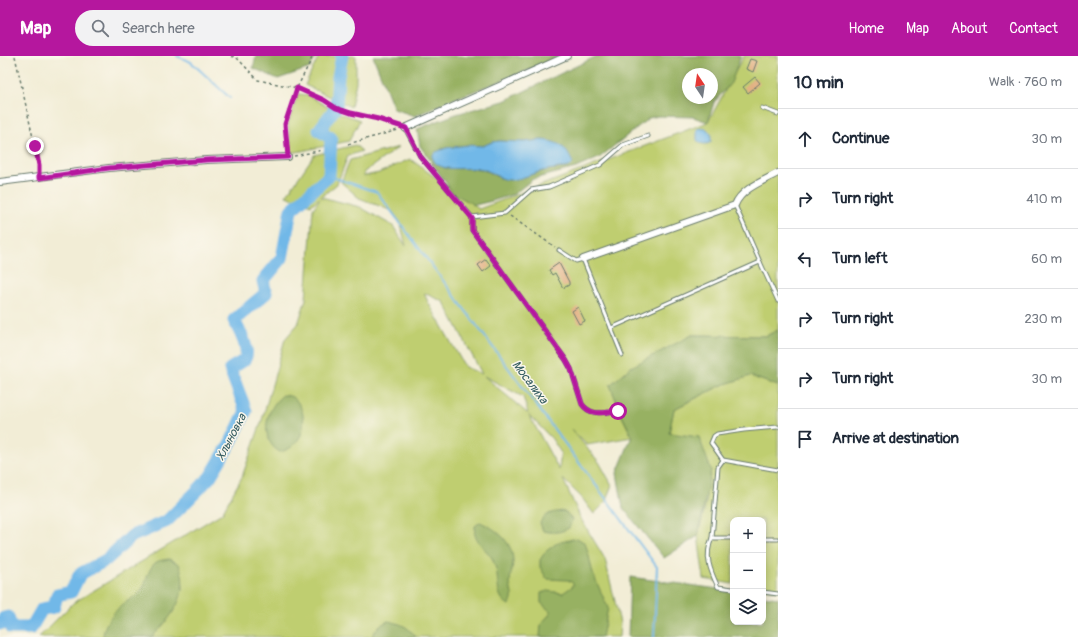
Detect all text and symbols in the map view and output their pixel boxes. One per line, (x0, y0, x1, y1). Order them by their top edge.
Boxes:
search box (75, 10, 355, 46)
text: Map (20, 16, 51, 40)
icon: search (89, 17, 111, 39)
text: Search here (121, 19, 195, 38)
text: Home (849, 20, 884, 37)
text: Map (906, 20, 929, 37)
text: About (951, 20, 987, 37)
text: Contact (1009, 20, 1058, 37)
north arrow (682, 68, 718, 104)
text: 10 min (794, 72, 844, 93)
text: Walk · 760 m (989, 74, 1062, 90)
icon: ahead (794, 128, 816, 150)
text: Continue (832, 129, 890, 148)
text: 30 m (1032, 131, 1062, 147)
route end (26, 137, 44, 155)
icon: right (794, 188, 816, 210)
text: Turn right (832, 189, 893, 208)
text: 410 m (1026, 191, 1062, 207)
icon: left (794, 248, 816, 270)
text: Turn left (832, 249, 888, 268)
text: 60 m (1031, 251, 1062, 267)
icon: right (794, 308, 816, 330)
text: Turn right (832, 309, 893, 328)
text: 230 m (1025, 311, 1062, 327)
water label: Мосалиха (509, 358, 551, 408)
icon: right (794, 368, 816, 390)
text: Turn right (832, 369, 893, 388)
text: 30 m (1032, 371, 1062, 387)
route start (609, 402, 627, 420)
water label: Хлыновка (213, 410, 251, 463)
icon: arrive (794, 428, 816, 450)
text: Arrive at destination (832, 429, 959, 448)
map controls (730, 517, 766, 625)
button: + (730, 517, 766, 553)
button: − (730, 553, 766, 589)
button: layers (730, 589, 766, 625)

